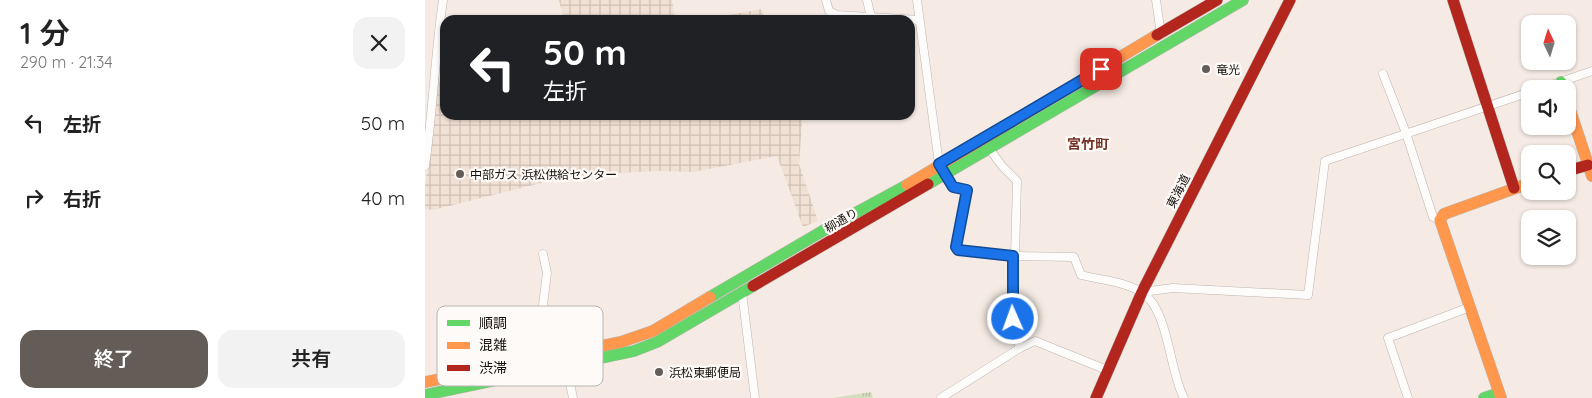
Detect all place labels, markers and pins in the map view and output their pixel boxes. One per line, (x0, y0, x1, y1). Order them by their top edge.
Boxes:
pin (1080, 48, 1122, 90)
place label: 竜光 (1216, 62, 1240, 77)
marker: 竜光 (1200, 63, 1212, 75)
place label: 中部ガス 浜松供給センター (470, 167, 617, 182)
marker: 中部ガス 浜松供給センター (454, 168, 466, 180)
place label: 浜松東郵便局 (669, 365, 741, 380)
marker: 浜松東郵便局 (653, 366, 665, 378)

